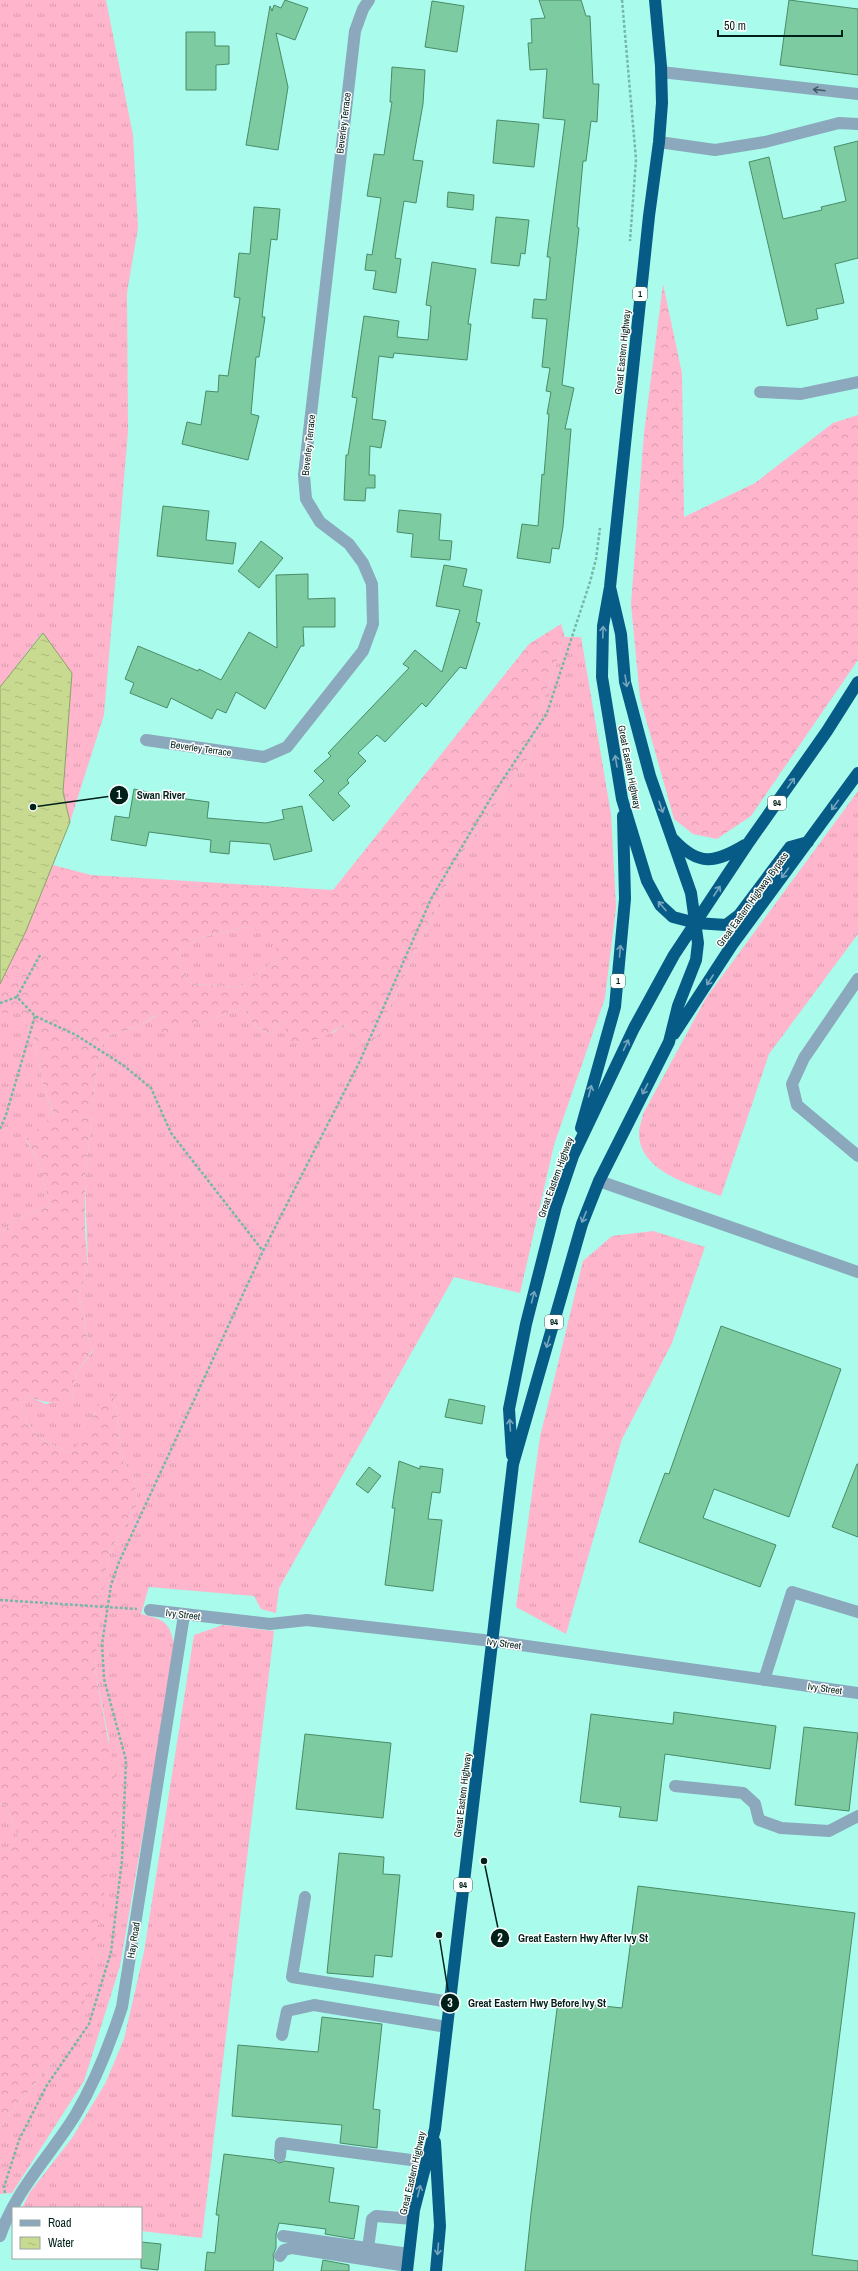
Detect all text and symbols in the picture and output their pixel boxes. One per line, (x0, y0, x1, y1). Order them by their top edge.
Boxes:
scale bar (718, 12, 842, 38)
text: 50 m (724, 18, 746, 34)
one-way arrow (813, 86, 826, 94)
street label: Beverley Terrace (333, 91, 354, 154)
road number: 1 (633, 287, 647, 301)
street label: Great Eastern Highway (612, 308, 634, 395)
street label: Beverley Terrace (299, 413, 318, 476)
one-way arrow (599, 626, 607, 639)
one-way arrow (622, 674, 630, 687)
street label: Great Eastern Highway (615, 724, 644, 811)
street label: Beverley Terrace (170, 738, 233, 759)
one-way arrow (612, 755, 620, 768)
one-way arrow (787, 778, 795, 789)
callout: Swan River (109, 784, 193, 807)
text: 1 (116, 787, 122, 803)
text: Swan River (137, 788, 186, 802)
road number: 94 (768, 796, 786, 810)
one-way arrow (831, 799, 839, 810)
one-way arrow (658, 800, 665, 813)
street label: Great Eastern Highway Bypass (714, 849, 791, 949)
one-way arrow (781, 868, 789, 879)
one-way arrow (713, 885, 722, 896)
one-way arrow (658, 901, 667, 912)
one-way arrow (617, 945, 624, 958)
road number: 1 (611, 974, 625, 988)
one-way arrow (706, 974, 714, 985)
one-way arrow (623, 1039, 630, 1051)
one-way arrow (641, 1083, 648, 1095)
one-way arrow (587, 1085, 594, 1098)
street label: Great Eastern Highway (535, 1134, 576, 1219)
one-way arrow (580, 1211, 588, 1223)
one-way arrow (530, 1291, 537, 1304)
road number: 94 (545, 1315, 563, 1329)
one-way arrow (544, 1336, 551, 1349)
one-way arrow (507, 1419, 514, 1432)
street label: Ivy Street (165, 1606, 202, 1623)
street label: Ivy Street (486, 1635, 523, 1652)
street label: Ivy Street (807, 1680, 844, 1697)
street label: Great Eastern Highway (451, 1751, 474, 1838)
road number: 94 (454, 1878, 472, 1892)
street label: Hay Road (124, 1921, 143, 1959)
callout: Great Eastern Hwy After Ivy St (490, 1927, 656, 1950)
text: 2 (497, 1930, 503, 1946)
text: Great Eastern Hwy After Ivy St (518, 1931, 648, 1945)
callout: Great Eastern Hwy Before Ivy St (440, 1992, 614, 2015)
text: 3 (447, 1995, 453, 2011)
text: Great Eastern Hwy Before Ivy St (468, 1996, 606, 2010)
street label: Great Eastern Highway (397, 2129, 429, 2216)
one-way arrow (416, 2185, 423, 2198)
legend (12, 2207, 142, 2259)
text: Road (48, 2215, 72, 2231)
text: Water (48, 2235, 75, 2251)
one-way arrow (435, 2242, 442, 2255)

